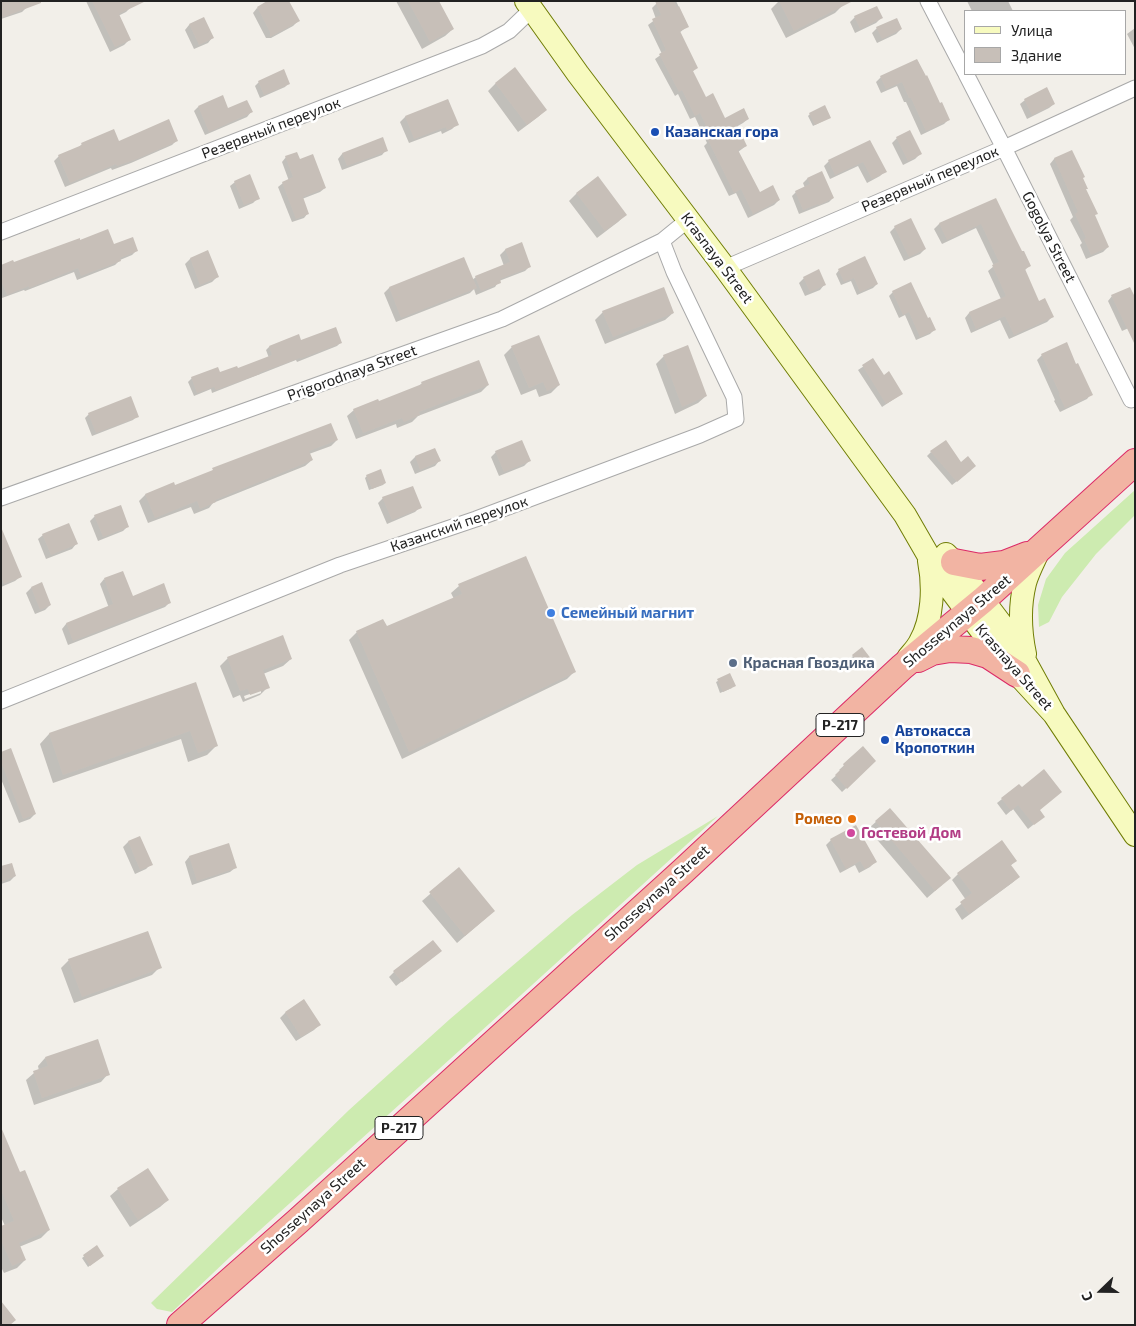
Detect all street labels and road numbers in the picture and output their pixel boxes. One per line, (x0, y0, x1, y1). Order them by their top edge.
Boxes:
street label: Резервный переулок (199, 93, 343, 163)
street label: Резервный переулок (859, 142, 1001, 216)
street label: Gogolya Street (1018, 188, 1080, 286)
street label: Krasnaya Street (677, 209, 757, 307)
street label: Prigorodnaya Street (285, 341, 419, 405)
street label: Казанский переулок (388, 492, 530, 556)
street label: Shosseynaya Street (900, 571, 1014, 671)
street label: Krasnaya Street (972, 620, 1056, 714)
road number: Р-217 (816, 714, 864, 736)
street label: Shosseynaya Street (601, 841, 713, 945)
road number: Р-217 (375, 1116, 423, 1140)
street label: Shosseynaya Street (257, 1154, 369, 1258)

